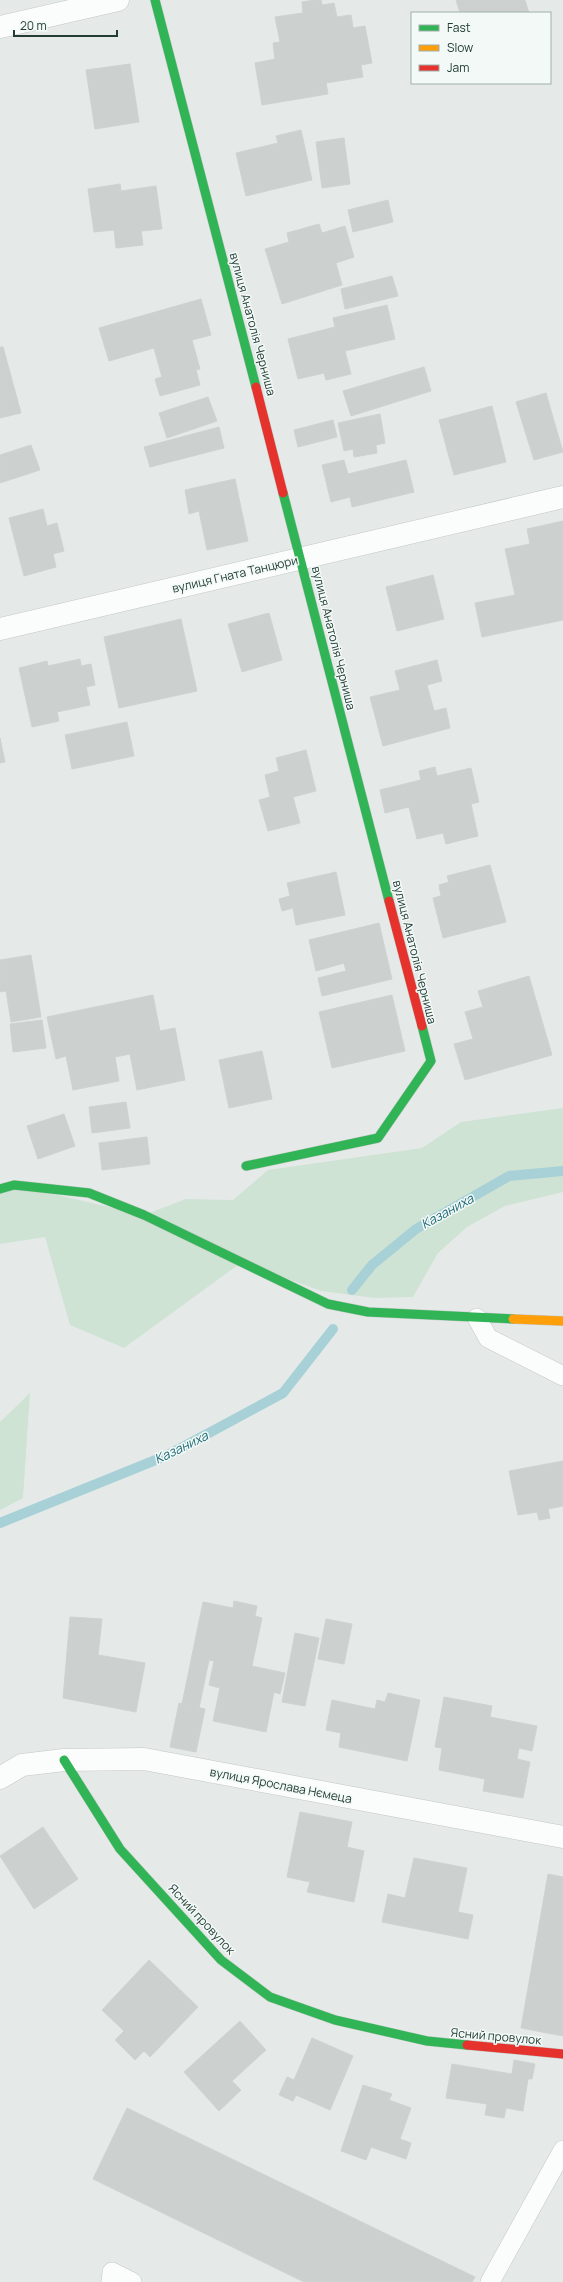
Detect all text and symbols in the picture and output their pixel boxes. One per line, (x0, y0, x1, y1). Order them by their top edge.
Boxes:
scale bar (14, 12, 117, 38)
legend (411, 12, 551, 84)
text: 20 m (20, 17, 47, 34)
text: Fast (447, 19, 471, 36)
text: Slow (447, 39, 473, 56)
text: Jam (447, 59, 469, 76)
street label: вулиця Анатолія Черниша (226, 251, 280, 397)
street label: вулиця Гната Танцюри (170, 551, 300, 597)
street label: вулиця Анатолія Черниша (308, 564, 360, 712)
street label: вулиця Анатолія Черниша (389, 878, 441, 1026)
water label: Казаниха (417, 1189, 477, 1233)
water label: Казаниха (151, 1426, 212, 1468)
street label: вулиця Ярослава Нємеца (209, 1763, 353, 1807)
street label: Ясний провулок (165, 1880, 240, 1959)
street label: Ясний провулок (450, 2024, 543, 2049)

